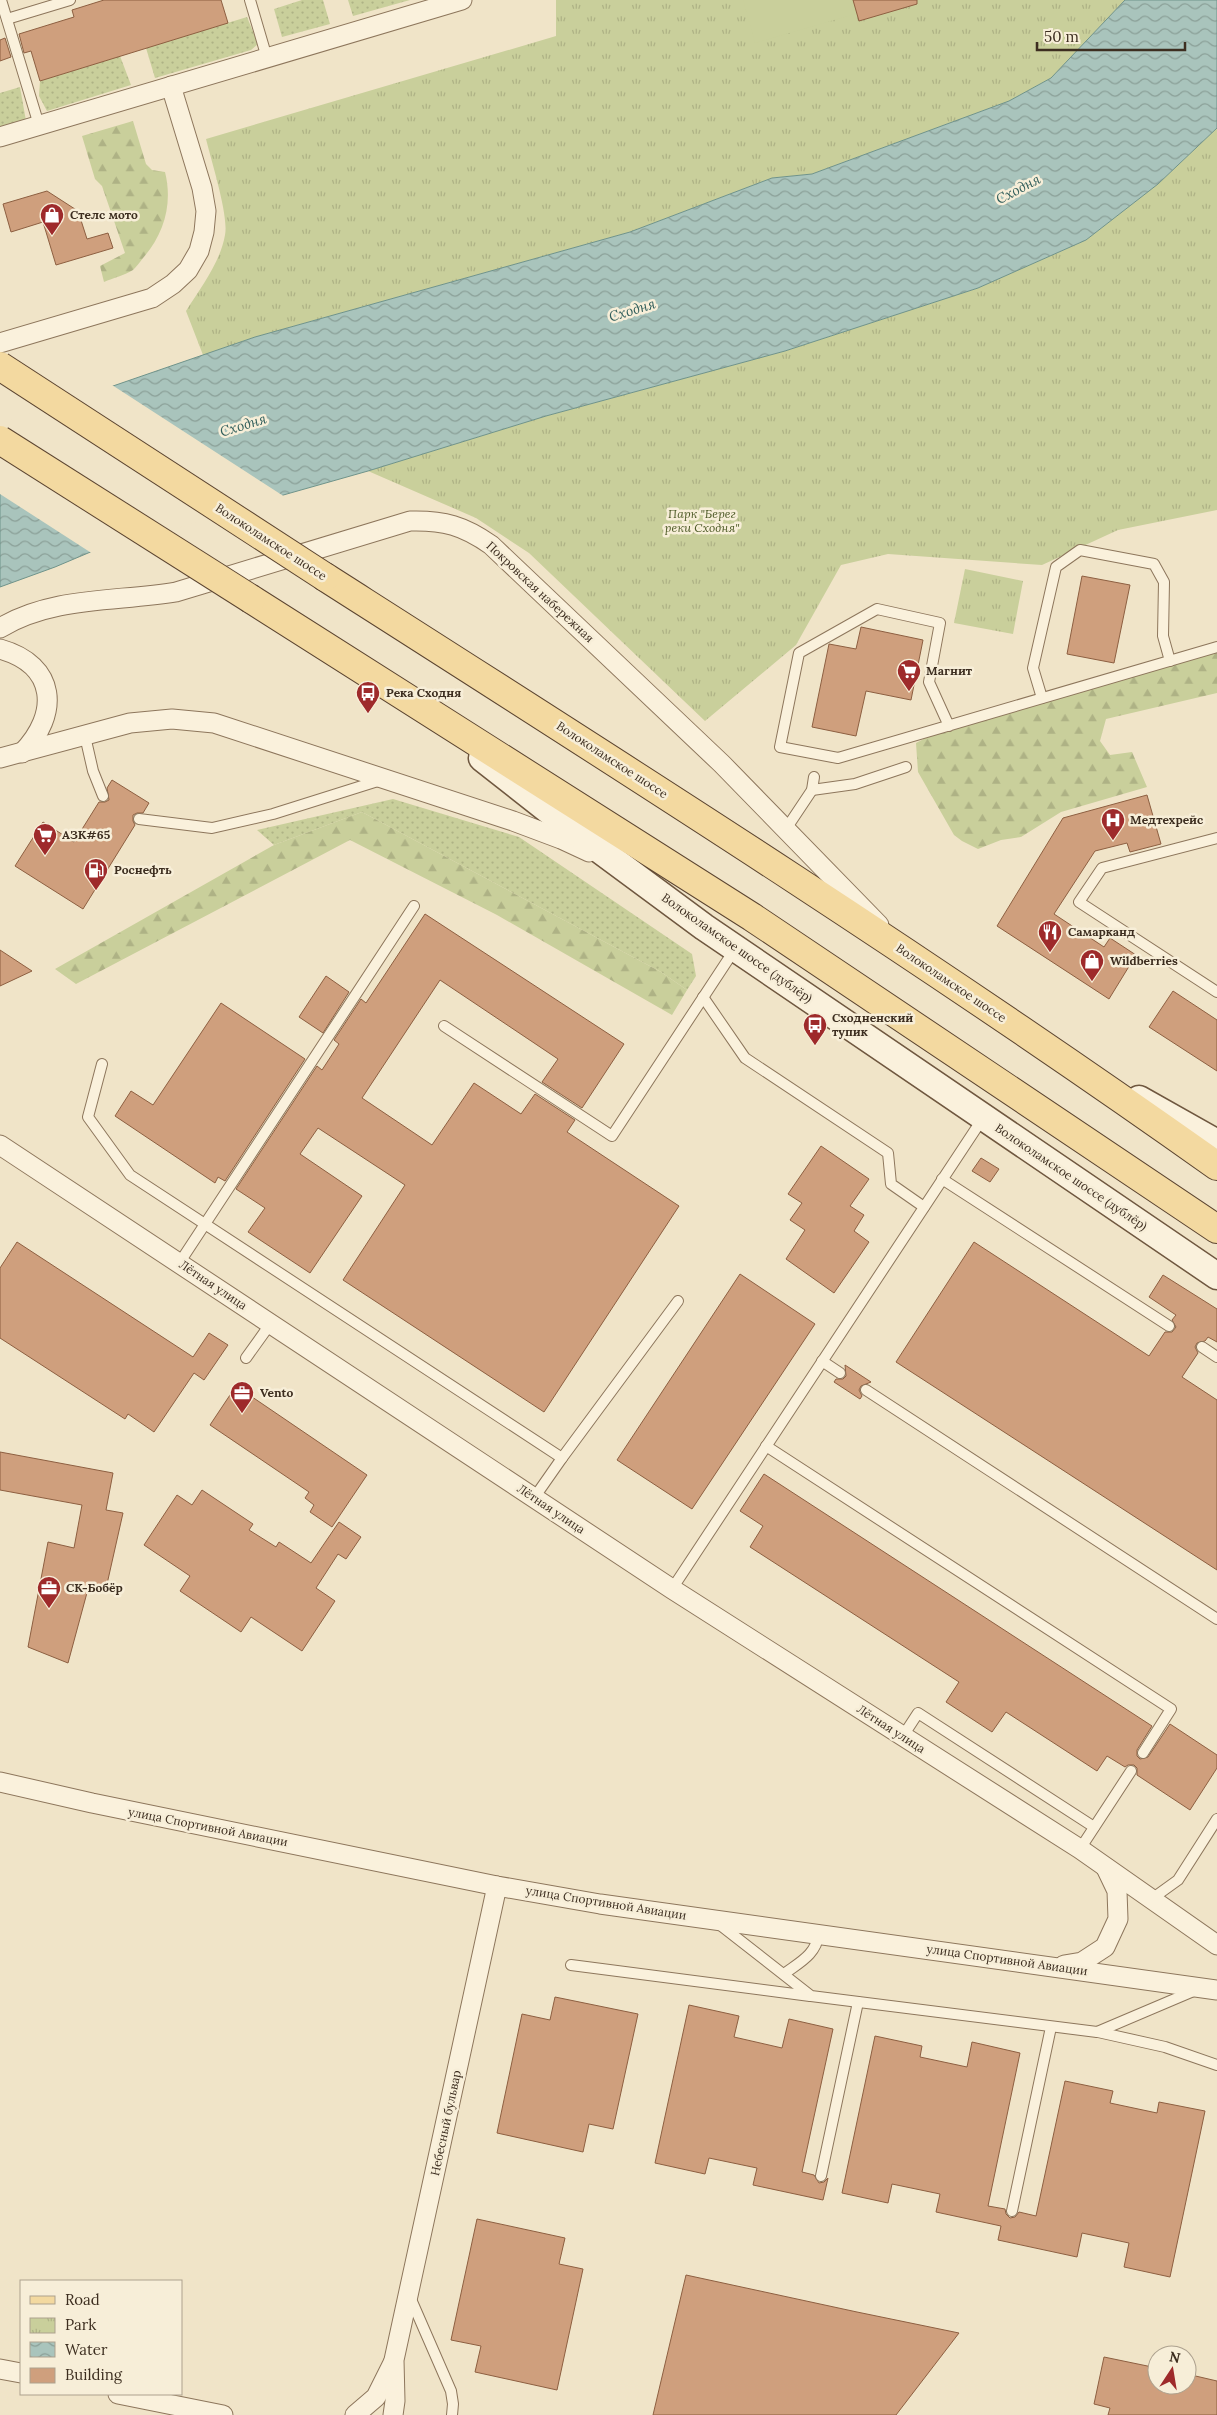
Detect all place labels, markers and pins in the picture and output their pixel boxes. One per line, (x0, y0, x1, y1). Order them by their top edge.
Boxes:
shop icon: Стелс мото (39, 202, 65, 236)
place label: Стелс мото (70, 207, 138, 222)
supermarket icon: Магнит (896, 658, 922, 692)
place label: Магнит (926, 663, 973, 678)
bus stop icon: Река Сходня (355, 680, 381, 714)
place label: Река Сходня (386, 685, 461, 700)
hospital icon: Медтехрейс (1100, 807, 1126, 841)
place label: Медтехрейс (1130, 812, 1204, 827)
supermarket icon: АЗК#65 (32, 822, 58, 856)
place label: АЗК#65 (62, 827, 111, 842)
fuel station icon: Роснефть (83, 857, 109, 891)
place label: Роснефть (114, 862, 172, 877)
restaurant icon: Самарканд (1037, 919, 1063, 953)
place label: Самарканд (1068, 924, 1135, 939)
shop icon: Wildberries (1079, 948, 1105, 982)
place label: Wildberries (1110, 953, 1178, 968)
place label: Сходненский тупик (832, 1010, 913, 1039)
bus stop icon: Сходненский тупик (802, 1012, 828, 1046)
office icon: Vento (229, 1380, 255, 1414)
place label: Vento (260, 1385, 294, 1400)
office icon: СК-Бобёр (36, 1575, 62, 1609)
place label: СК-Бобёр (66, 1580, 123, 1595)

